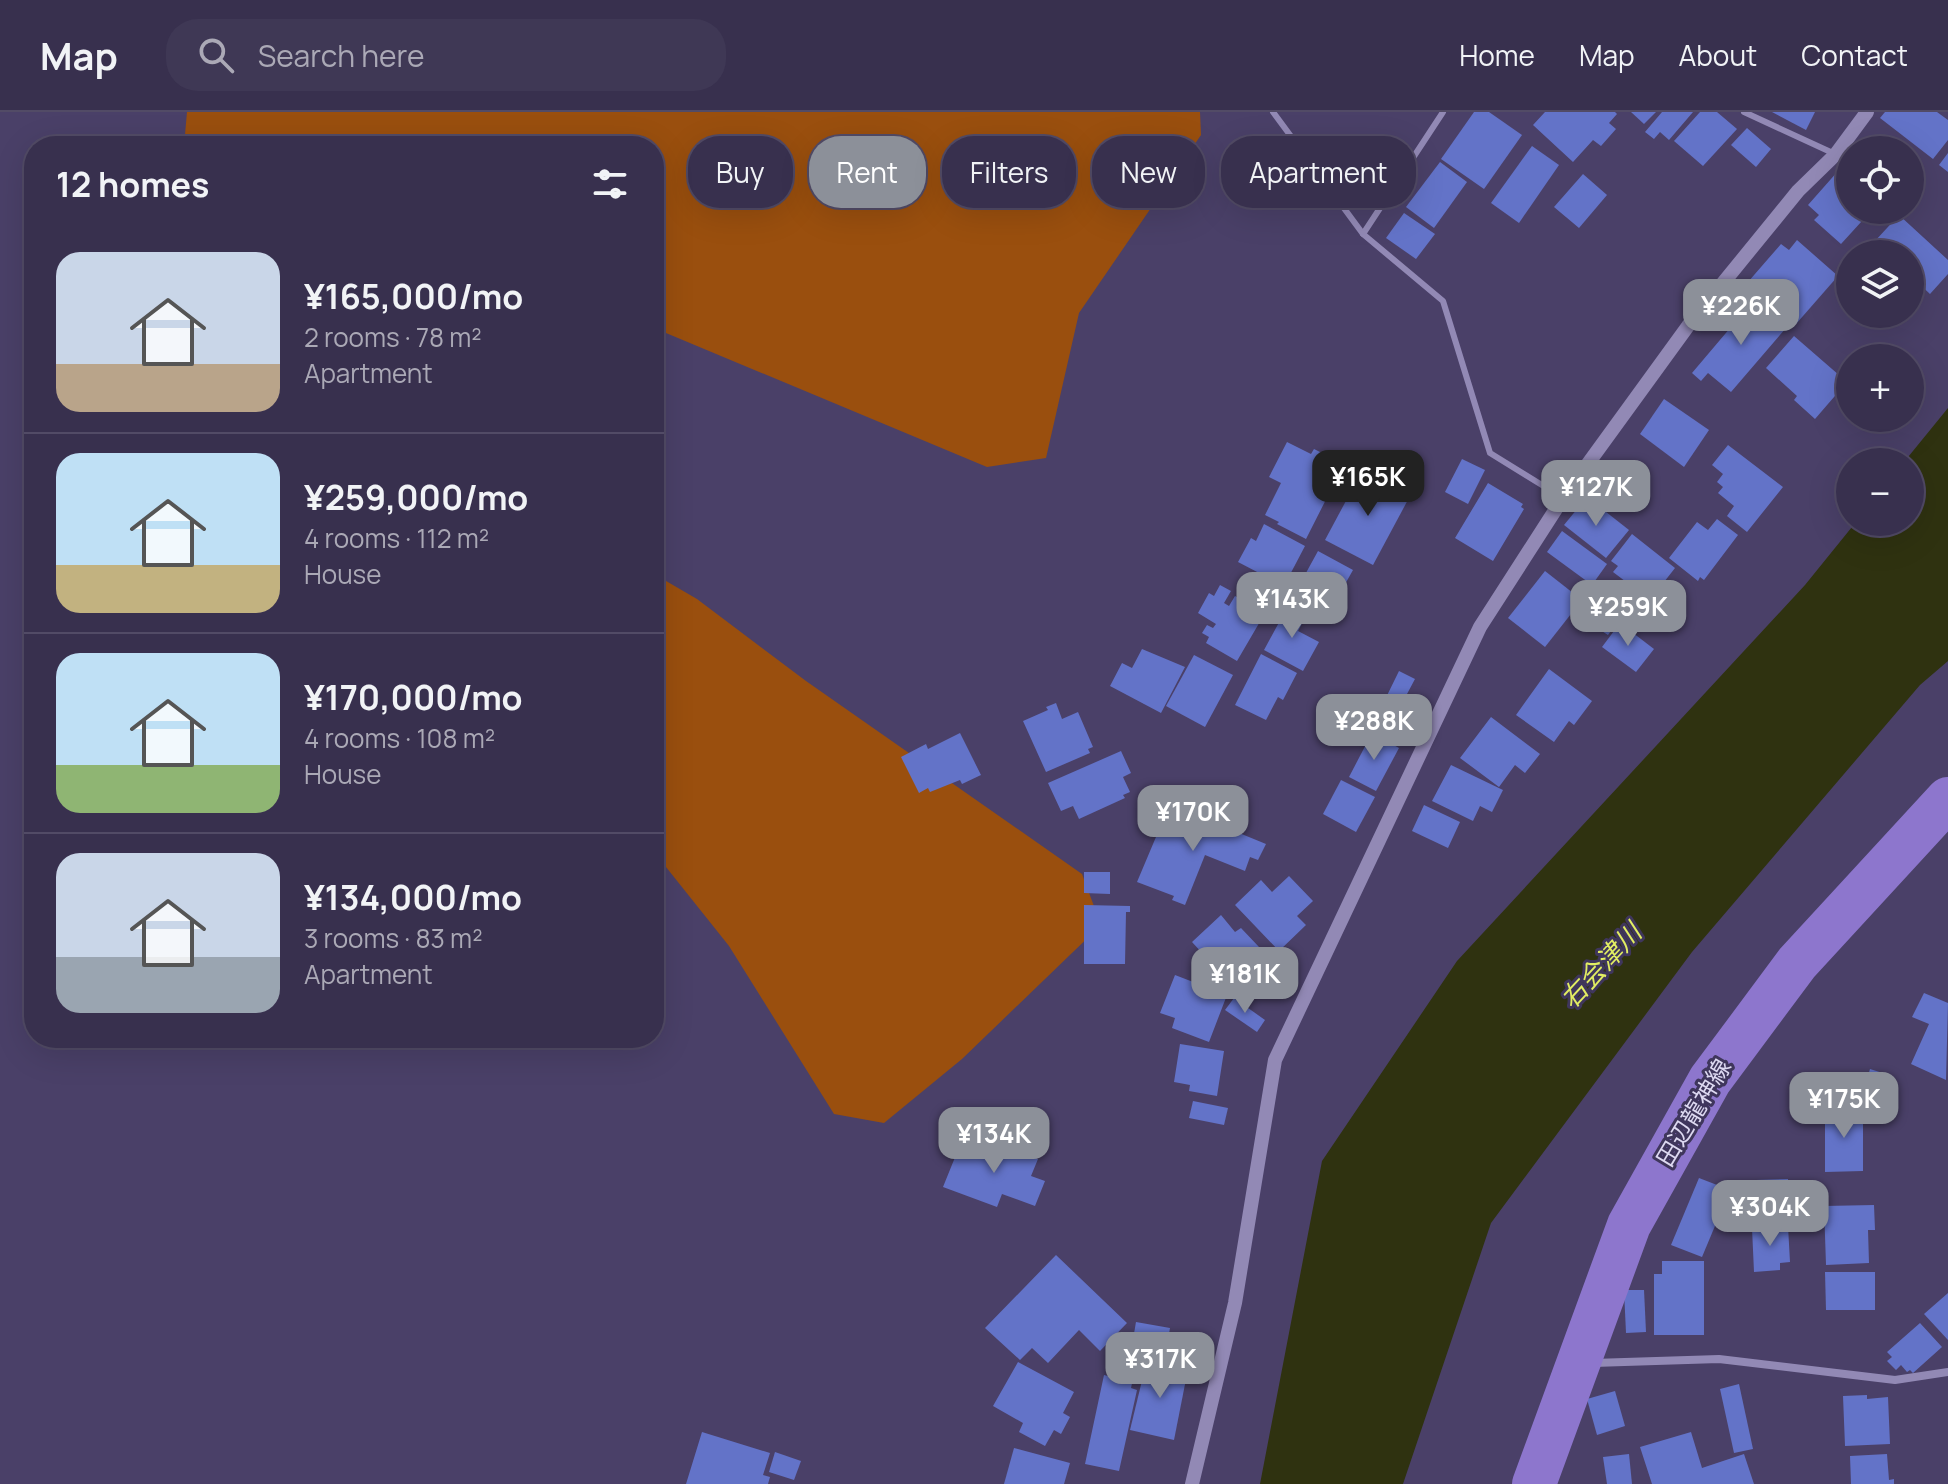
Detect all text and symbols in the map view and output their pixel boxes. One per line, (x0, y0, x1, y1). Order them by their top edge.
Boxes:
search box (166, 19, 726, 91)
text: Map (40, 29, 118, 81)
icon: search (194, 33, 238, 77)
text: Search here (258, 35, 425, 76)
text: Home (1459, 36, 1535, 74)
text: Map (1579, 36, 1635, 74)
text: About (1679, 36, 1757, 74)
text: Contact (1801, 36, 1908, 74)
chip: Buy (688, 136, 793, 208)
chip: Rent (809, 136, 926, 208)
chip: Filters (942, 136, 1076, 208)
chip: New (1092, 136, 1205, 208)
chip: Apartment (1221, 136, 1416, 208)
map controls (1836, 136, 1924, 536)
button: locate (1836, 136, 1924, 224)
text: 12 homes (56, 161, 209, 207)
icon: filters (588, 162, 632, 206)
button: layers (1836, 240, 1924, 328)
text: ¥165,000/mo (304, 273, 523, 319)
pin: ¥226K (1685, 279, 1797, 347)
icon: home (120, 284, 216, 380)
text: ¥226K (1701, 287, 1781, 323)
text: 2 rooms · 78 m² (304, 319, 482, 355)
button: + (1836, 344, 1924, 432)
text: Apartment (304, 355, 433, 391)
button: − (1836, 448, 1924, 536)
pin: ¥165K (1312, 450, 1424, 518)
text: ¥165K (1330, 458, 1406, 494)
pin: ¥127K (1540, 460, 1652, 528)
text: ¥127K (1559, 468, 1633, 504)
text: ¥259,000/mo (304, 474, 528, 520)
icon: home (120, 485, 216, 581)
text: 4 rooms · 112 m² (304, 520, 489, 556)
text: House (304, 556, 381, 592)
pin: ¥143K (1236, 572, 1348, 640)
text: ¥143K (1254, 580, 1330, 616)
pin: ¥259K (1572, 580, 1684, 648)
text: ¥259K (1588, 588, 1668, 624)
text: ¥170,000/mo (304, 674, 523, 720)
icon: home (120, 685, 216, 781)
pin: ¥288K (1318, 694, 1430, 762)
text: ¥288K (1334, 702, 1414, 738)
text: 4 rooms · 108 m² (304, 720, 495, 756)
text: House (304, 756, 381, 792)
pin: ¥170K (1137, 785, 1249, 853)
text: ¥170K (1155, 793, 1231, 829)
text: ¥134,000/mo (304, 874, 522, 920)
icon: home (120, 885, 216, 981)
water label: 右会津川 (1552, 913, 1651, 1016)
text: 3 rooms · 83 m² (304, 920, 483, 956)
pin: ¥181K (1189, 947, 1301, 1015)
text: ¥181K (1209, 955, 1281, 991)
text: Apartment (304, 956, 433, 992)
street label: 田辺龍神線 (1648, 1052, 1738, 1172)
pin: ¥175K (1788, 1072, 1900, 1140)
text: ¥175K (1807, 1080, 1881, 1116)
pin: ¥134K (938, 1107, 1050, 1175)
text: ¥134K (956, 1115, 1032, 1151)
pin: ¥304K (1714, 1180, 1826, 1248)
text: ¥304K (1730, 1188, 1810, 1224)
pin: ¥317K (1104, 1332, 1216, 1400)
text: ¥317K (1123, 1340, 1197, 1376)

